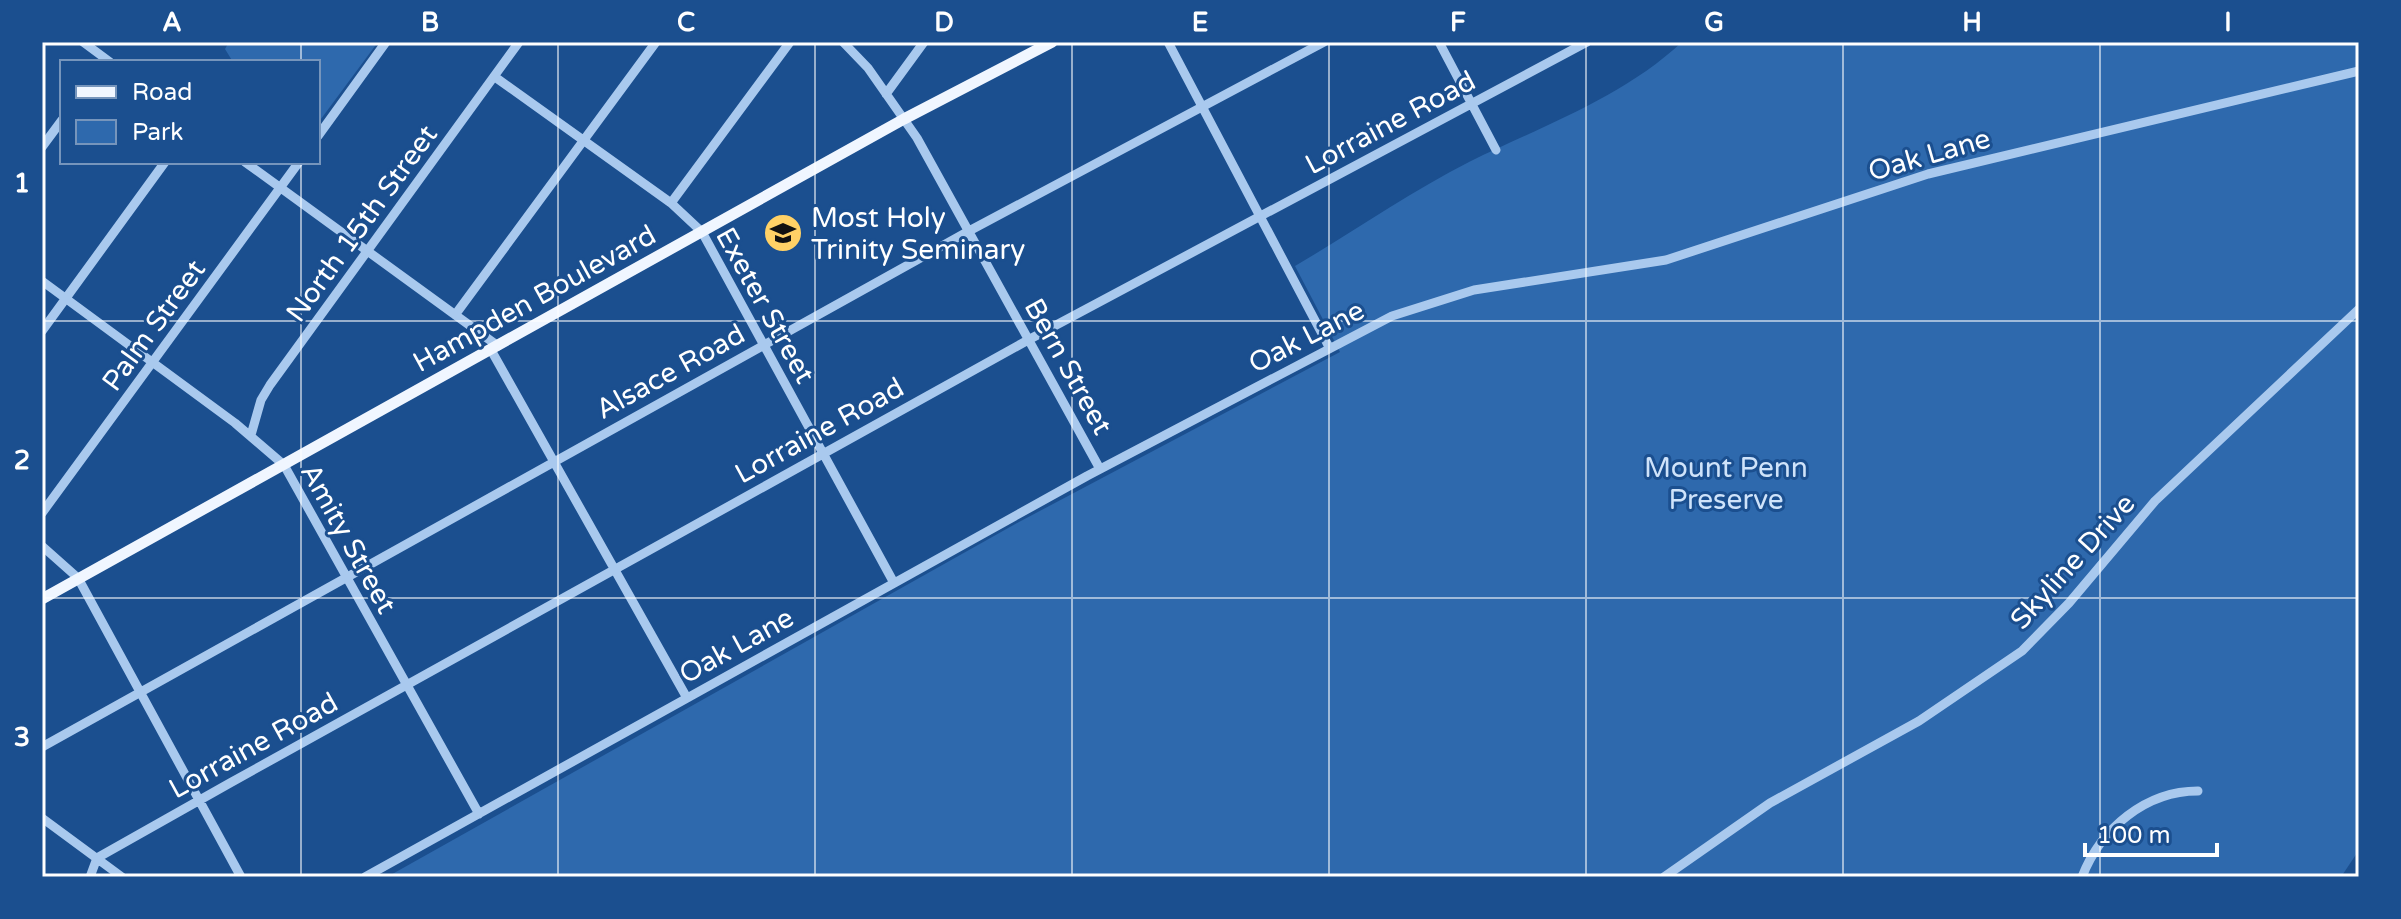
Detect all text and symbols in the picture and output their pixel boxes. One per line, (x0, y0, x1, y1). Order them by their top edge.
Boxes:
text: A (162, 7, 182, 38)
text: B (421, 7, 439, 38)
text: C (677, 7, 695, 38)
text: D (934, 7, 954, 38)
text: E (1192, 7, 1208, 38)
text: F (1450, 7, 1466, 38)
text: G (1704, 7, 1724, 38)
text: H (1962, 7, 1982, 38)
text: I (2224, 7, 2232, 38)
legend (60, 60, 320, 164)
street label: Lorraine Road (1300, 64, 1481, 182)
text: Road (132, 78, 192, 107)
text: Park (132, 118, 183, 147)
street label: North 15th Street (279, 118, 445, 329)
street label: Oak Lane (1864, 121, 1994, 189)
text: 1 (14, 168, 30, 199)
place label: Most Holy Trinity Seminary (811, 201, 1025, 267)
school or university icon: Most Holy Trinity Seminary (762, 212, 804, 254)
street label: Hampden Boulevard (407, 218, 662, 380)
street label: Exeter Street (708, 222, 822, 390)
street label: Palm Street (95, 253, 213, 398)
street label: Bern Street (1017, 293, 1120, 441)
street label: Oak Lane (1243, 293, 1370, 381)
street label: Alsace Road (590, 317, 751, 427)
street label: Lorraine Road (729, 370, 910, 491)
text: 2 (14, 445, 30, 476)
park label: Mount Penn Preserve (1644, 451, 1808, 517)
street label: Amity Street (293, 458, 403, 620)
street label: Skyline Drive (2003, 487, 2142, 636)
street label: Oak Lane (673, 601, 800, 691)
street label: Lorraine Road (163, 685, 344, 806)
text: 3 (14, 722, 30, 753)
scale bar (2085, 807, 2217, 857)
text: 100 m (2097, 821, 2171, 850)

